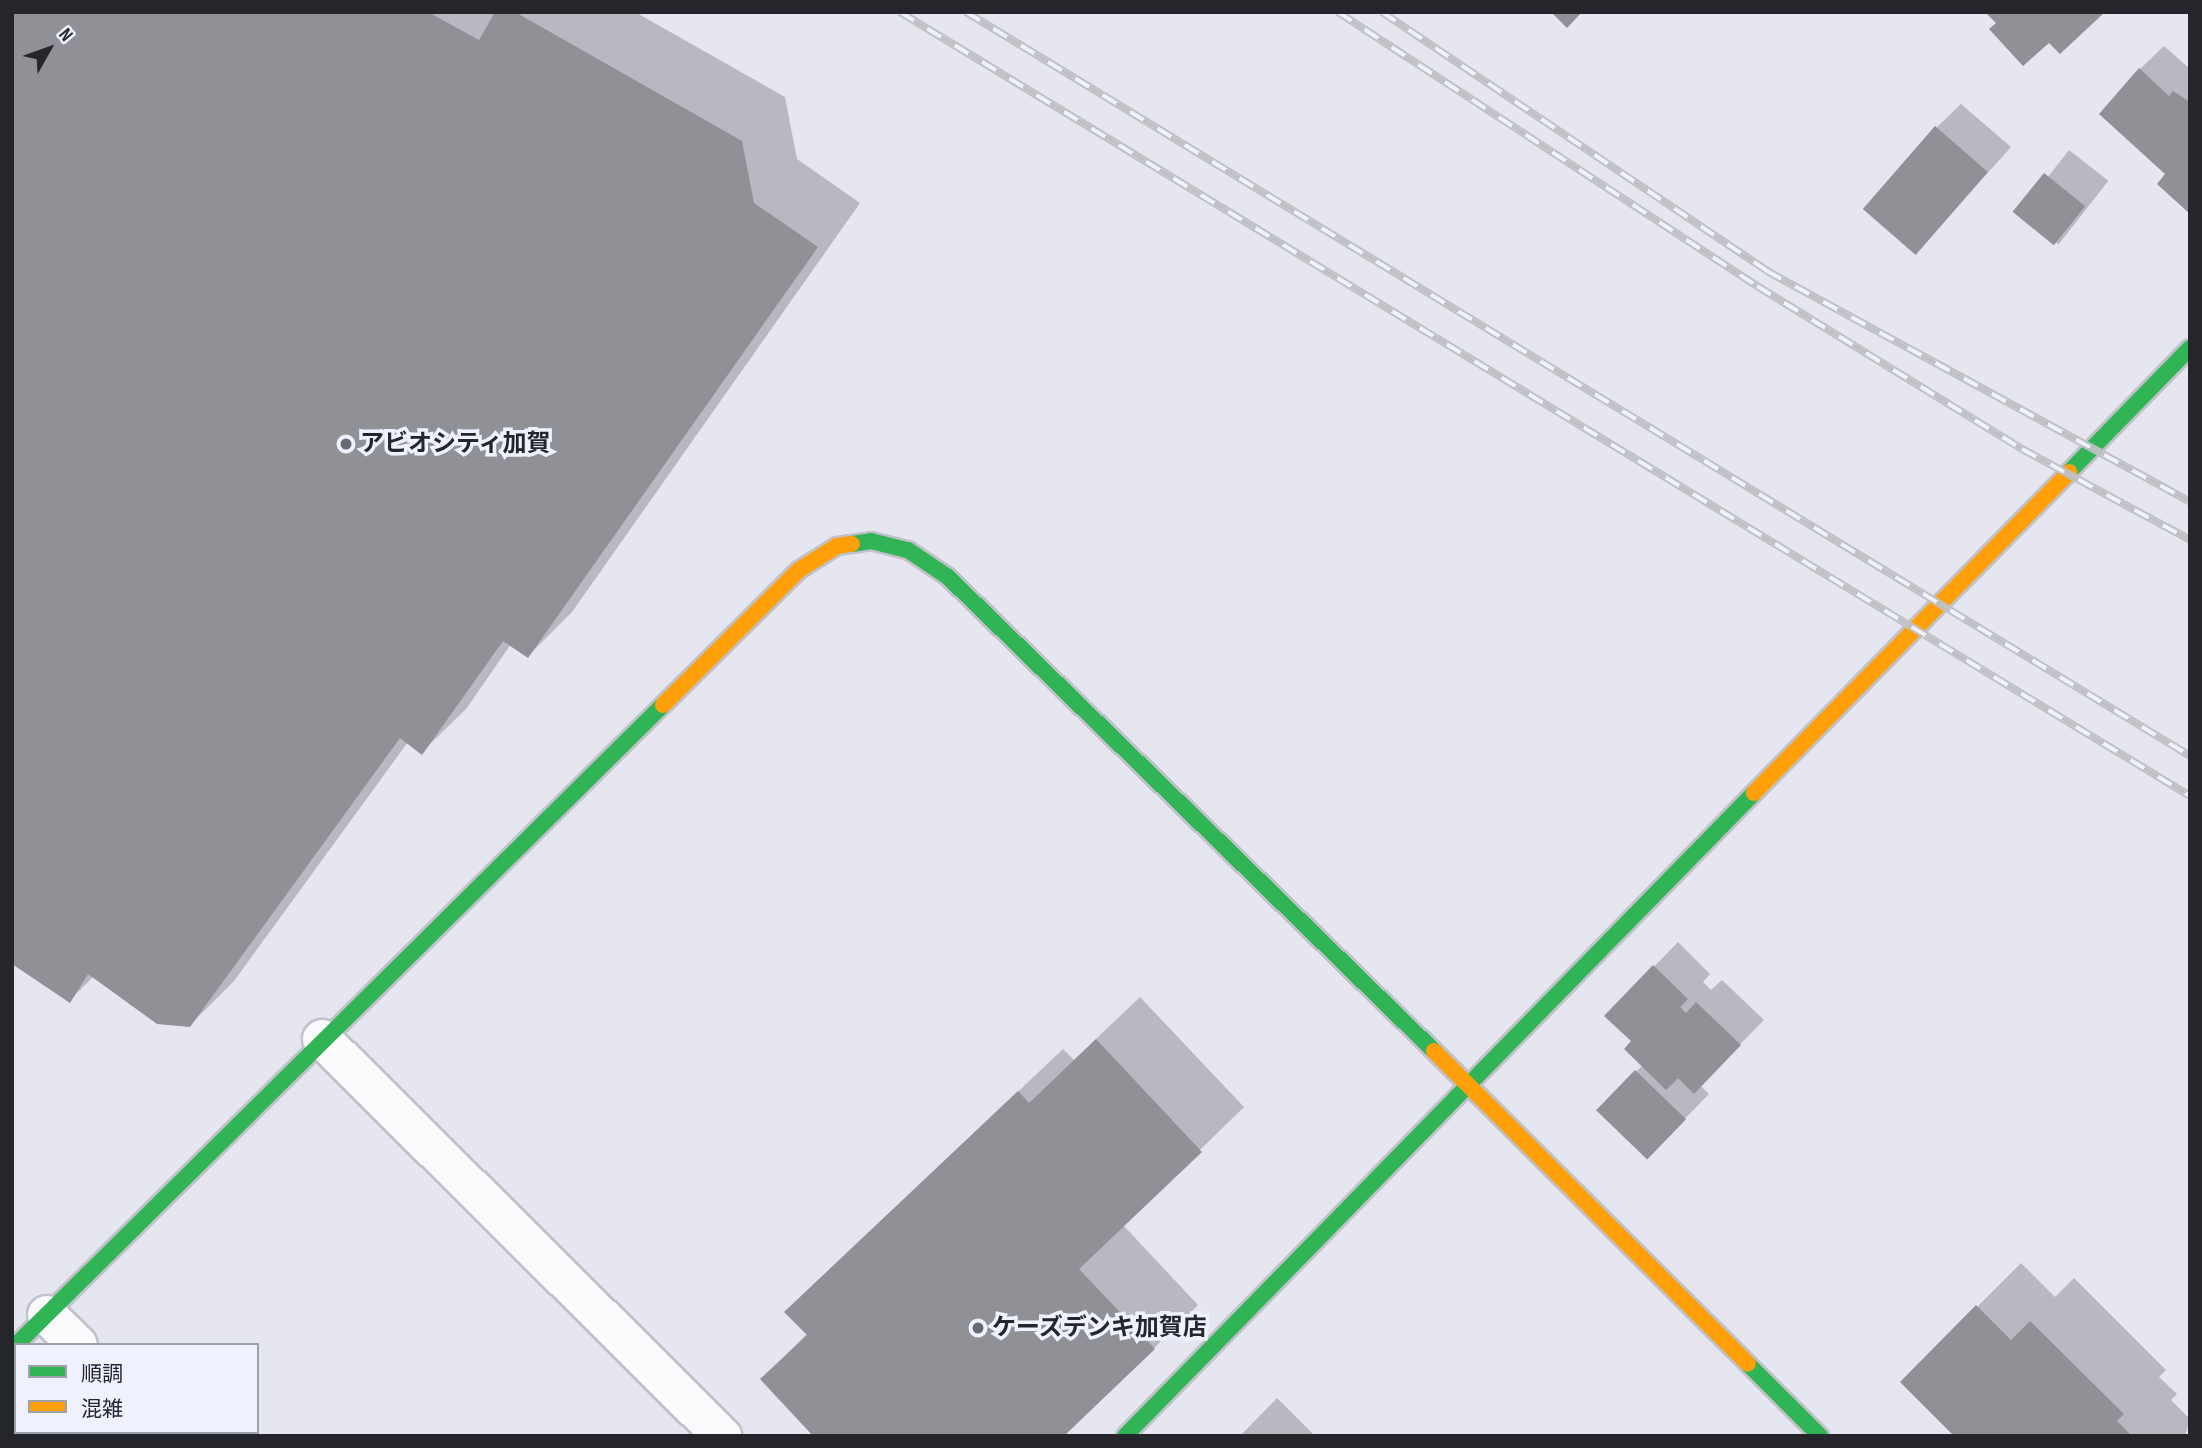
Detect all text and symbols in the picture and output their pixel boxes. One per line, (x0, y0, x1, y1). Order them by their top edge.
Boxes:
north arrow (14, 14, 84, 84)
text: N (53, 24, 78, 46)
place label: アビオシティ加賀 (360, 430, 552, 458)
marker: アビオシティ加賀 (338, 436, 354, 452)
place label: ケーズデンキ加賀店 (992, 1314, 1208, 1342)
marker: ケーズデンキ加賀店 (970, 1320, 986, 1336)
legend (14, 1343, 259, 1434)
text: 順調 (81, 1362, 123, 1387)
text: 混雑 (81, 1397, 123, 1422)

